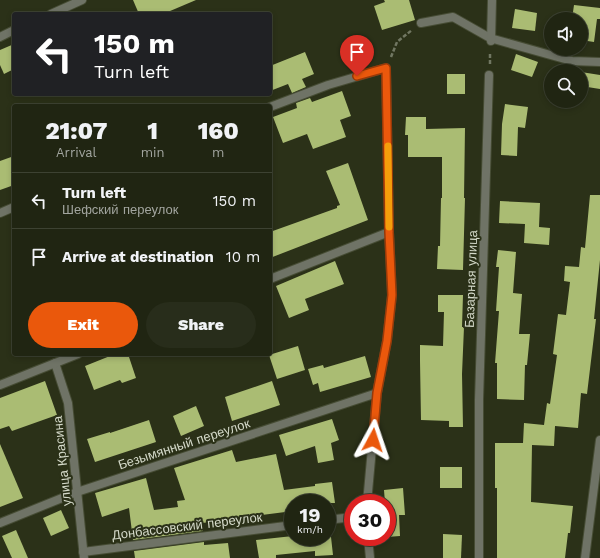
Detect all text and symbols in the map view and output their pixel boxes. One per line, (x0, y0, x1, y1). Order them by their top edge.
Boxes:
map controls (544, 12, 588, 108)
button: sound (544, 12, 588, 56)
text: 150 m (94, 27, 175, 60)
icon: left (28, 28, 80, 80)
pin (340, 35, 374, 76)
icon: arrive (346, 41, 368, 63)
text: Turn left (94, 61, 169, 82)
button: search (544, 64, 588, 108)
text: 21:07 (45, 117, 108, 145)
text: 1 (147, 117, 158, 145)
text: 160 (198, 117, 239, 145)
text: Arrival (56, 145, 97, 160)
text: min (141, 145, 165, 160)
text: m (212, 145, 224, 160)
text: Turn left (62, 184, 126, 202)
icon: left (28, 190, 50, 212)
text: 150 m (213, 192, 256, 210)
text: Шефский переулок (62, 202, 178, 217)
street label: Базарная улица (462, 229, 480, 328)
icon: arrive (28, 246, 50, 268)
text: Arrive at destination (62, 248, 214, 266)
text: 10 m (226, 248, 260, 266)
button: Exit (28, 302, 138, 348)
button: Share (146, 302, 256, 348)
street label: улица Красина (50, 415, 74, 507)
street label: Безымянный переулок (116, 416, 252, 472)
position arrow (352, 419, 394, 461)
speed limit sign: 30 (344, 494, 396, 546)
text: 19 (300, 503, 320, 527)
street label: Донбассовский переулок (111, 509, 263, 543)
text: km/h (297, 524, 323, 535)

